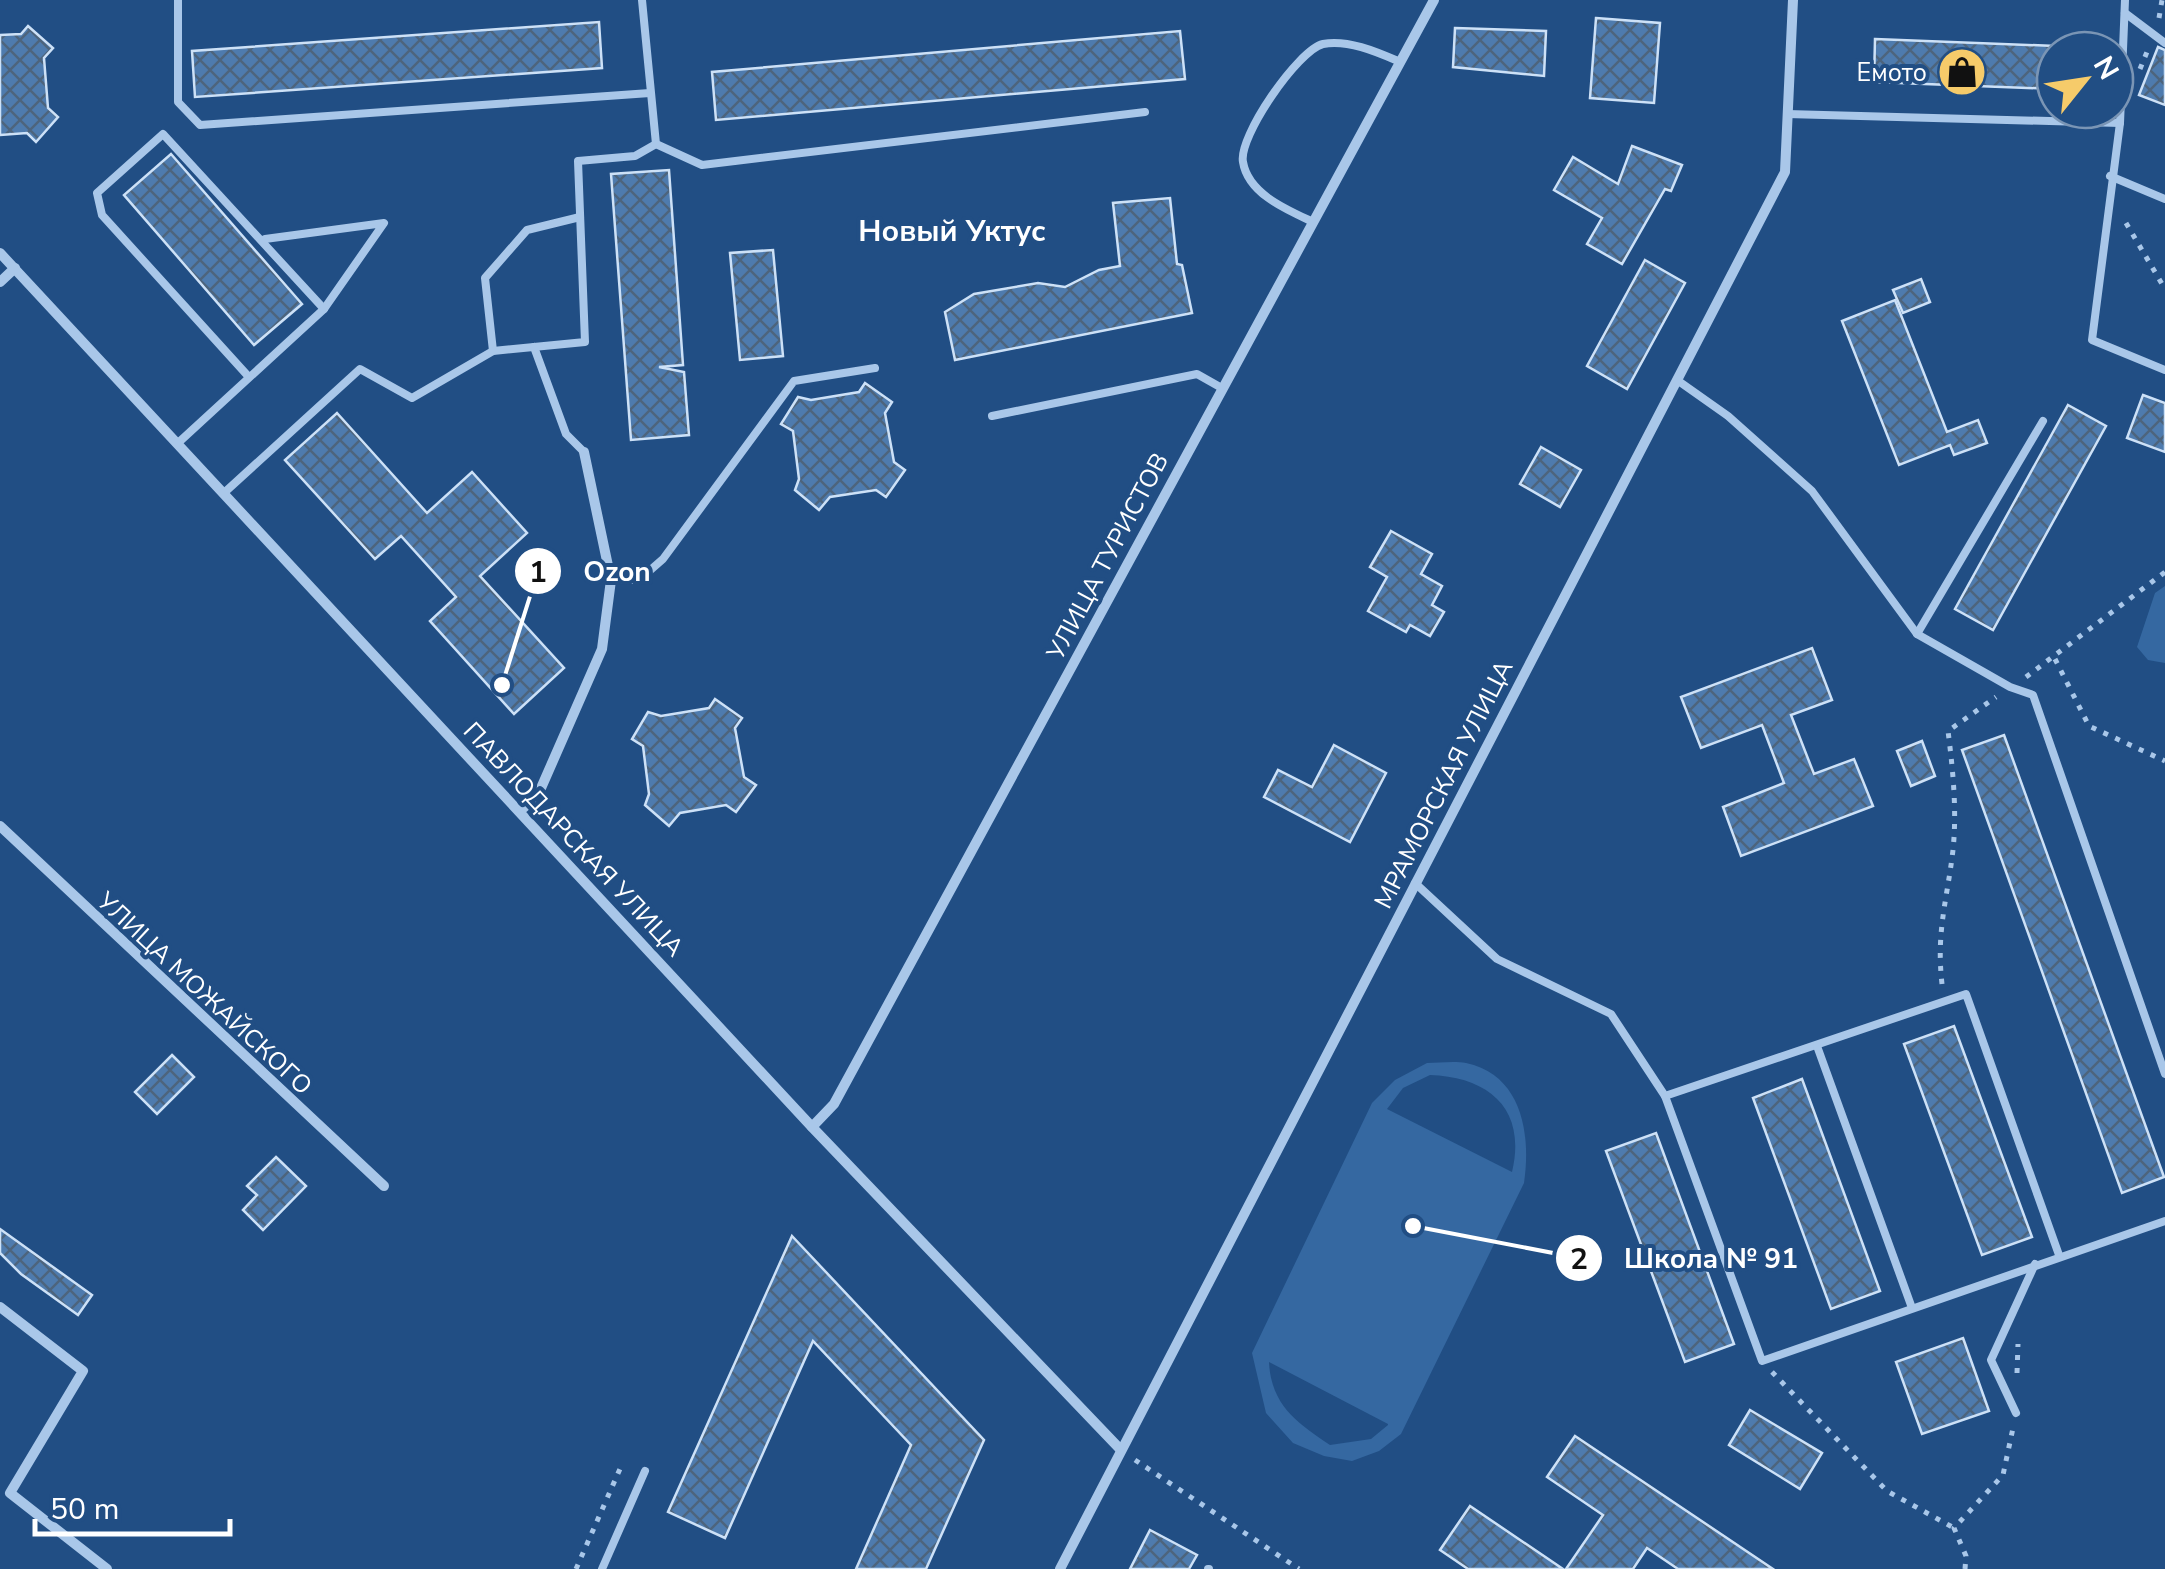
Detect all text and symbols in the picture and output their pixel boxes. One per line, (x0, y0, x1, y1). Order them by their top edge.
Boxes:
north arrow (2035, 30, 2135, 130)
shop icon: Емото (1936, 46, 1988, 98)
text: N (2084, 49, 2127, 87)
place label: Емото (1857, 56, 1927, 90)
district label: Новый Уктус (858, 211, 1046, 252)
street label: УЛИЦА ТУРИСТОВ (1038, 447, 1177, 667)
callout: Ozon (513, 542, 671, 600)
text: 1 (529, 552, 547, 593)
text: Ozon (583, 553, 651, 591)
street label: МРАМОРСКАЯ УЛИЦА (1366, 654, 1521, 915)
street label: ПАВЛОДАРСКАЯ УЛИЦА (455, 715, 691, 964)
street label: УЛИЦА МОЖАЙСКОГО (89, 884, 319, 1103)
callout: Школа № 91 (1554, 1229, 1818, 1287)
text: 2 (1570, 1239, 1588, 1280)
text: Школа № 91 (1624, 1240, 1798, 1278)
scale bar (35, 1474, 230, 1536)
text: 50 m (50, 1489, 119, 1530)

